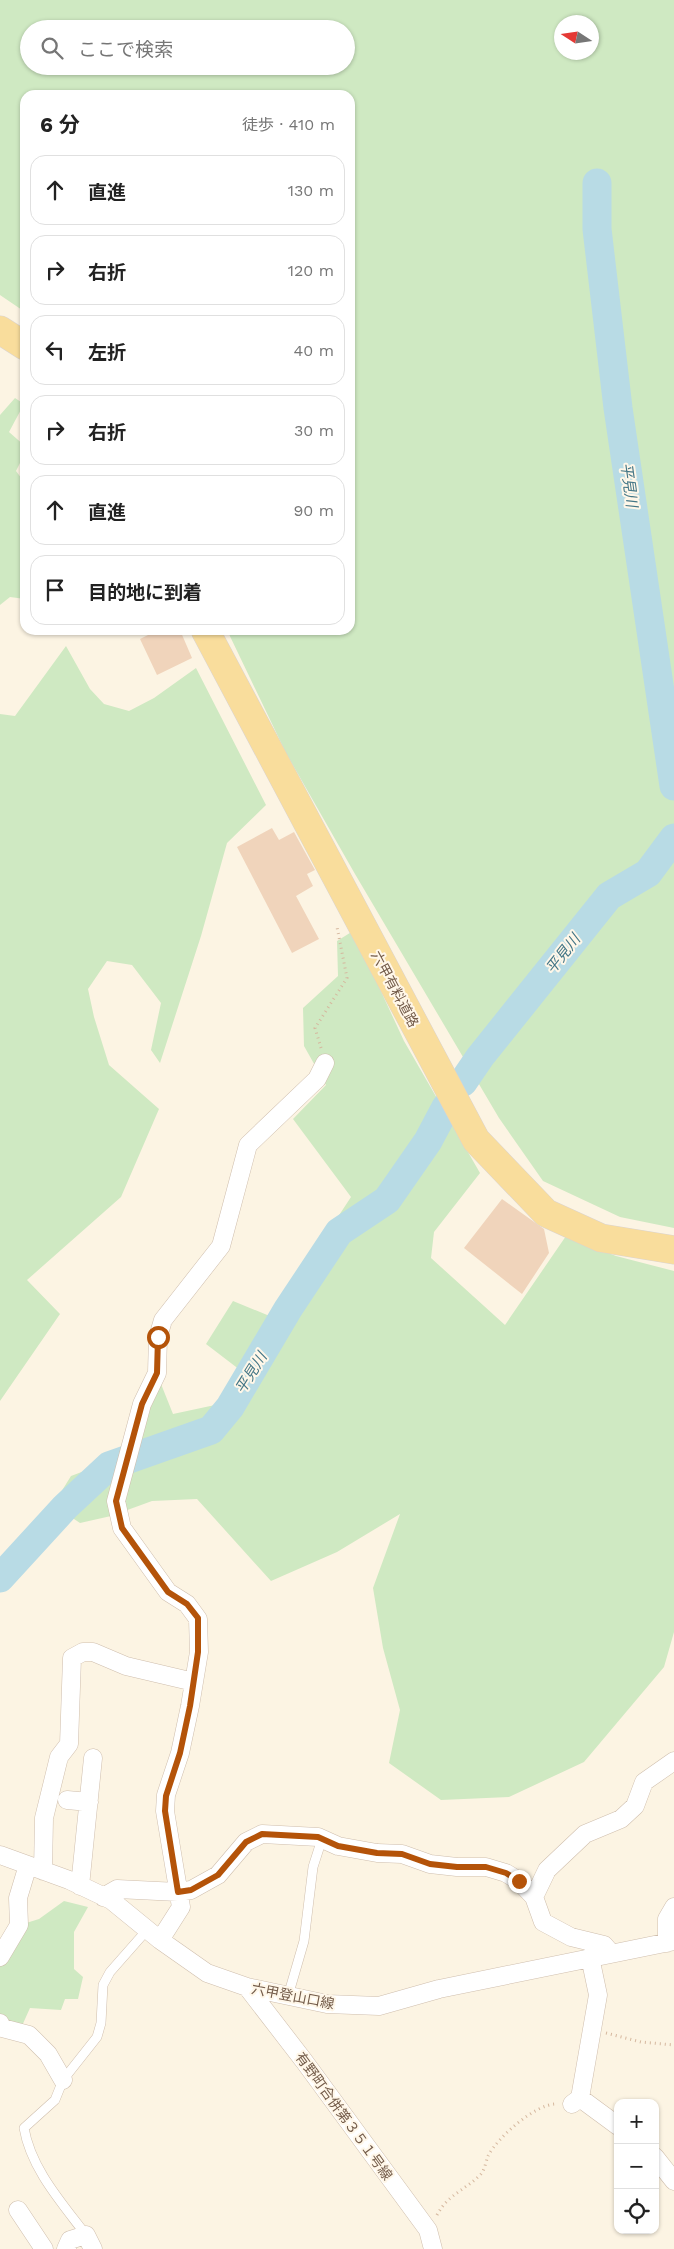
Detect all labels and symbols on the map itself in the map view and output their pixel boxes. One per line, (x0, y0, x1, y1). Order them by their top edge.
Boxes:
north arrow (554, 15, 599, 60)
water label: 平見川 (617, 461, 641, 511)
water label: 平見川 (542, 929, 585, 977)
street label: 六甲有料道路 (368, 948, 422, 1030)
route start (147, 1326, 170, 1349)
water label: 平見川 (231, 1347, 272, 1397)
route end (508, 1870, 531, 1893)
street label: 六甲登山口線 (250, 1980, 336, 2012)
street label: 有野町合併第３５１号線 (292, 2049, 396, 2183)

